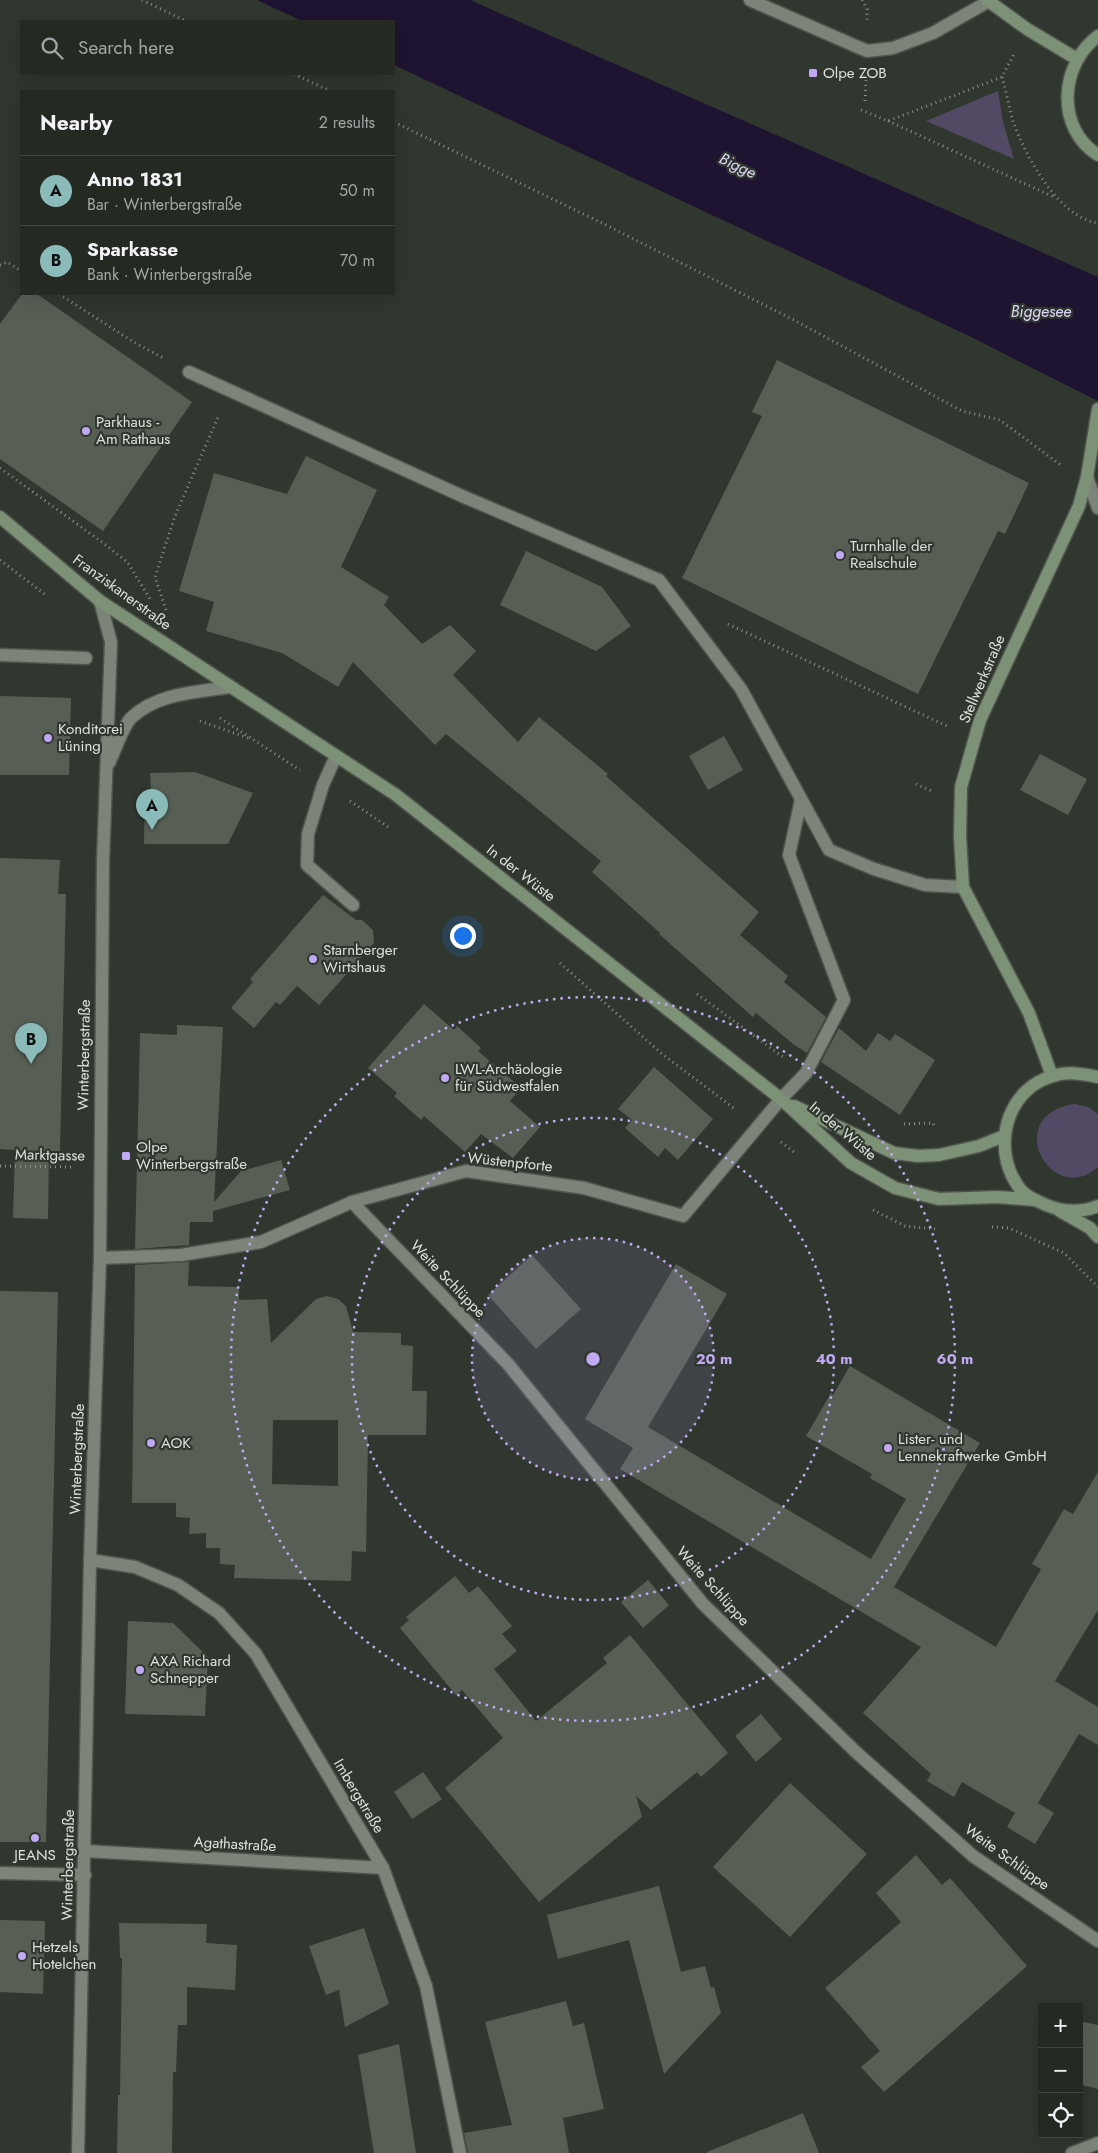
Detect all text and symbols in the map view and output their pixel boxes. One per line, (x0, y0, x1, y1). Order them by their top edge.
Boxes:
search box (20, 20, 395, 75)
icon: search (38, 34, 66, 62)
text: Search here (78, 34, 174, 61)
place label: Olpe ZOB (823, 62, 887, 84)
marker: Olpe ZOB (807, 67, 819, 79)
text: Nearby (40, 108, 112, 138)
text: 2 results (319, 111, 375, 134)
water label: Bigge (716, 147, 760, 184)
text: Anno 1831 (87, 166, 183, 193)
text: A (50, 179, 62, 202)
text: 50 m (339, 179, 375, 202)
text: Bar · Winterbergstraße (87, 193, 242, 216)
text: Sparkasse (87, 236, 178, 263)
text: B (51, 249, 61, 272)
text: 70 m (340, 249, 375, 272)
text: Bank · Winterbergstraße (87, 263, 252, 286)
water label: Biggesee (1011, 300, 1071, 323)
place label: Parkhaus - Am Rathaus (96, 411, 170, 450)
marker: Parkhaus - Am Rathaus (80, 425, 92, 437)
place label: Turnhalle der Realschule (850, 535, 933, 574)
street label: Franziskanerstraße (68, 549, 176, 635)
marker: Turnhalle der Realschule (834, 549, 846, 561)
street label: Stellwerkstraße (953, 631, 1011, 727)
place label: Konditorei Lüning (58, 718, 123, 757)
marker: Konditorei Lüning (42, 732, 54, 744)
pin: A (136, 789, 168, 830)
street label: In der Wüste (482, 839, 560, 907)
your location (450, 923, 476, 949)
place label: Starnberger Wirtshaus (323, 939, 399, 978)
marker: Starnberger Wirtshaus (307, 953, 319, 965)
street label: Winterbergstraße (72, 999, 96, 1111)
pin: B (15, 1023, 47, 1064)
place label: LWL-Archäologie für Südwestfalen (455, 1058, 562, 1097)
marker: LWL-Archäologie für Südwestfalen (439, 1072, 451, 1084)
street label: In der Wüste (804, 1096, 882, 1166)
place label: Olpe Winterbergstraße (136, 1136, 247, 1175)
street label: Marktgasse (15, 1143, 86, 1167)
street label: Wüstenpforte (466, 1147, 554, 1177)
marker: Olpe Winterbergstraße (120, 1150, 132, 1162)
street label: Weite Schlüppe (405, 1235, 491, 1323)
text: 20 m (696, 1348, 732, 1370)
text: 40 m (815, 1348, 853, 1370)
text: 60 m (937, 1348, 973, 1370)
centre of rings (584, 1350, 602, 1368)
street label: Winterbergstraße (64, 1403, 90, 1515)
place label: Lister- und Lennekraftwerke GmbH (898, 1428, 1047, 1467)
place label: AOK (161, 1432, 191, 1454)
marker: AOK (145, 1437, 157, 1449)
marker: Lister- und Lennekraftwerke GmbH (882, 1442, 894, 1454)
street label: Weite Schlüppe (671, 1541, 755, 1631)
place label: AXA Richard Schnepper (150, 1650, 231, 1689)
marker: AXA Richard Schnepper (134, 1664, 146, 1676)
street label: Imbergstraße (328, 1755, 390, 1838)
street label: Winterbergstraße (56, 1809, 80, 1921)
street label: Weite Schlüppe (960, 1819, 1054, 1896)
street label: Agathastraße (193, 1831, 277, 1857)
marker: JEANS (29, 1832, 41, 1844)
place label: JEANS (12, 1844, 56, 1866)
place label: Hetzels Hotelchen (32, 1936, 96, 1975)
marker: Hetzels Hotelchen (16, 1950, 28, 1962)
map controls (1038, 2003, 1083, 2138)
button: + (1038, 2003, 1083, 2048)
button: − (1038, 2048, 1083, 2093)
button: locate (1038, 2093, 1083, 2138)

